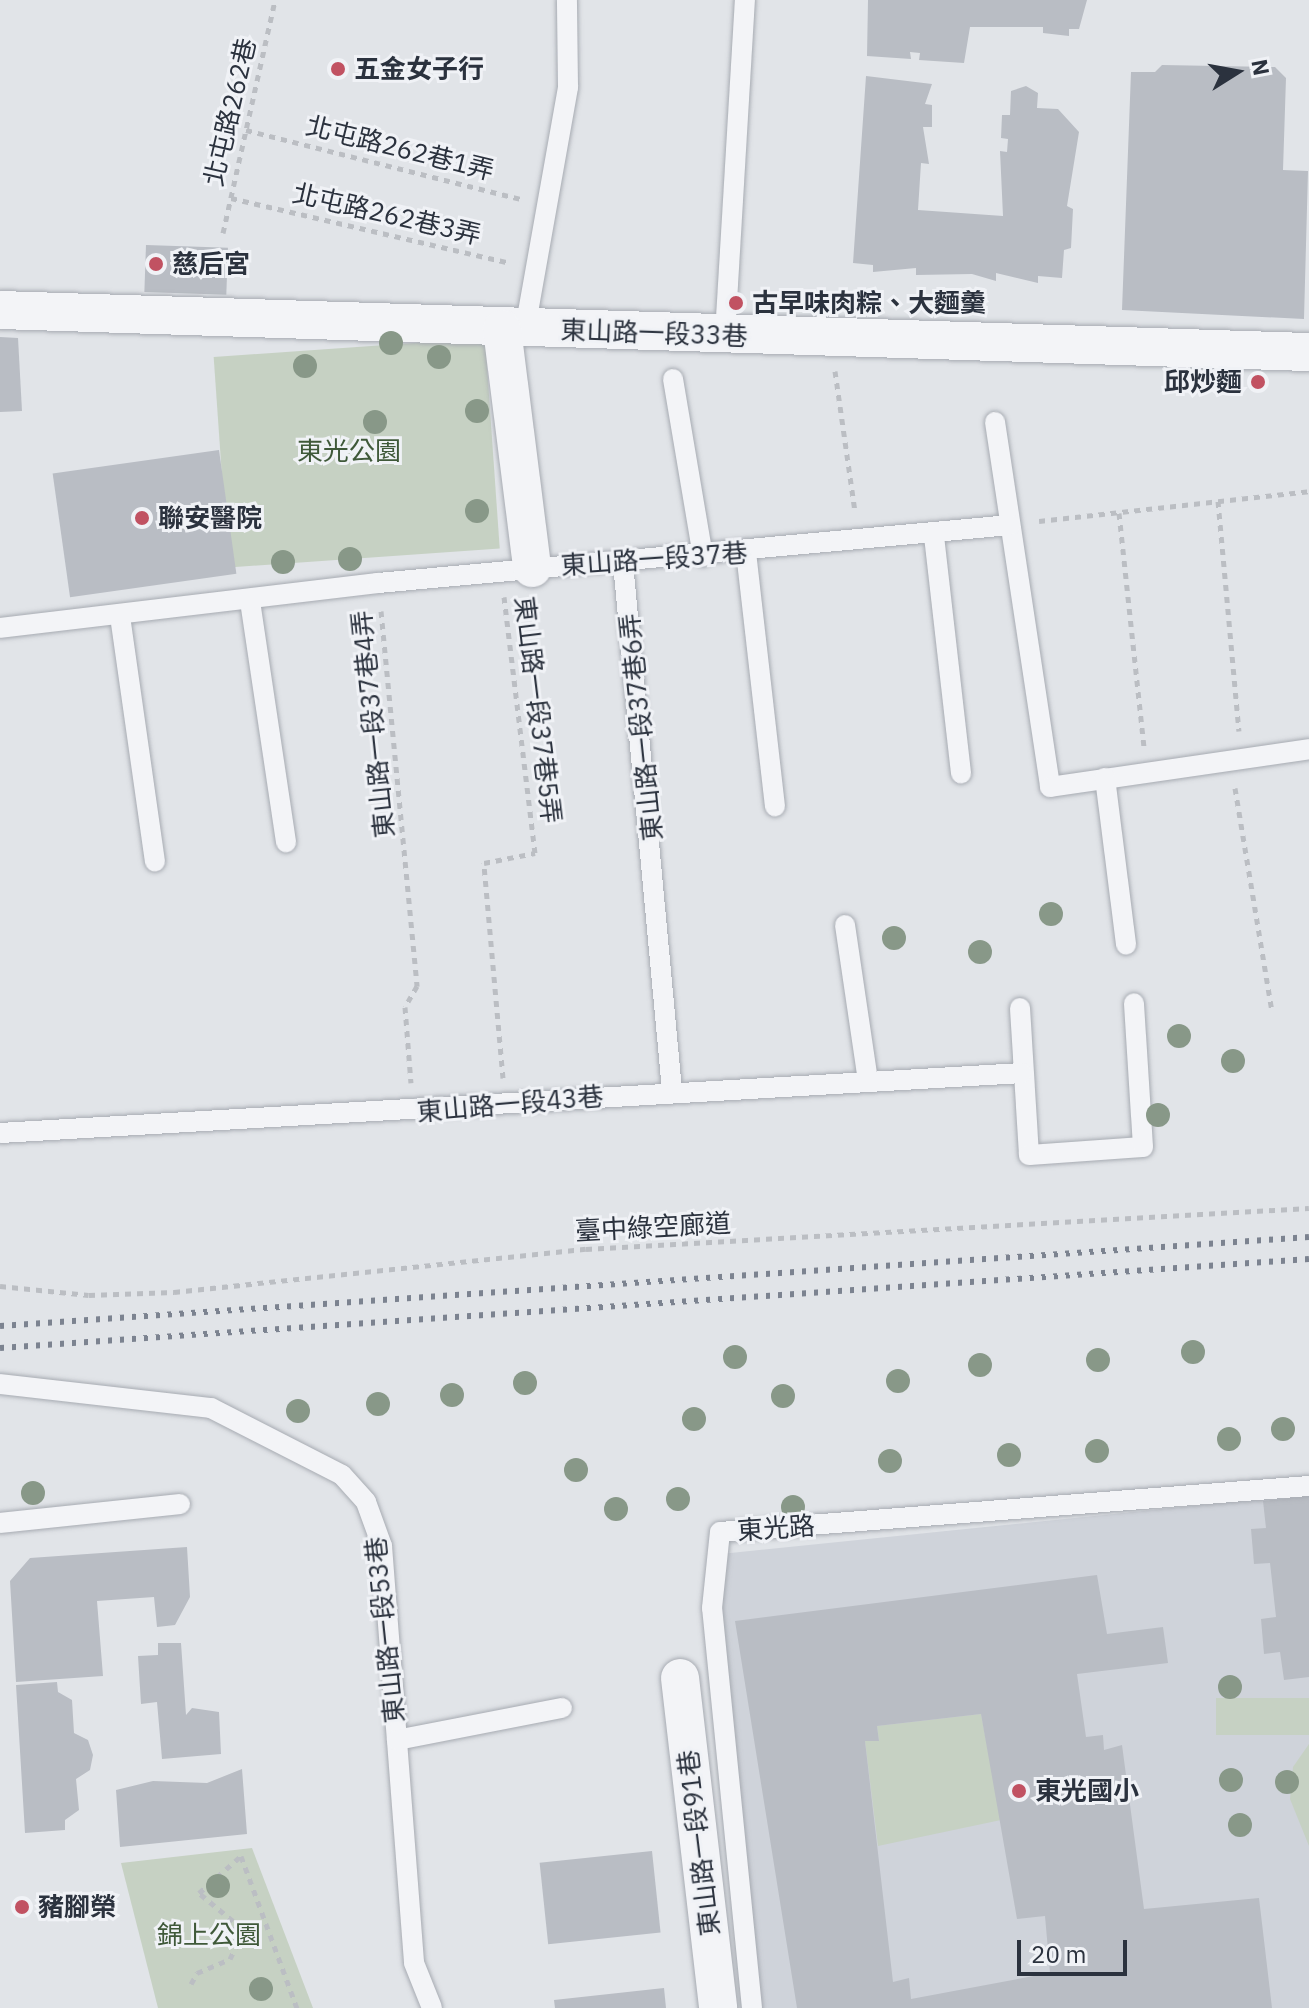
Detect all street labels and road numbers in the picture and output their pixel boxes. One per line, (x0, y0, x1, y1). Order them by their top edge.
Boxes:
street label: 北屯路262巷 (198, 35, 262, 189)
street label: 北屯路262巷1弄 (303, 110, 497, 186)
street label: 北屯路262巷3弄 (290, 177, 484, 251)
street label: 東山路一段33巷 (560, 314, 748, 352)
street label: 東山路一段37巷 (560, 537, 748, 581)
street label: 東山路一段37巷5弄 (509, 595, 567, 825)
street label: 東山路一段37巷4弄 (346, 609, 400, 839)
street label: 東山路一段37巷6弄 (614, 612, 668, 842)
street label: 東山路一段43巷 (415, 1080, 605, 1128)
street label: 臺中綠空廊道 (574, 1207, 732, 1247)
street label: 東光路 (736, 1510, 816, 1546)
street label: 東山路一段53巷 (360, 1535, 410, 1725)
street label: 東山路一段91巷 (672, 1748, 726, 1938)

